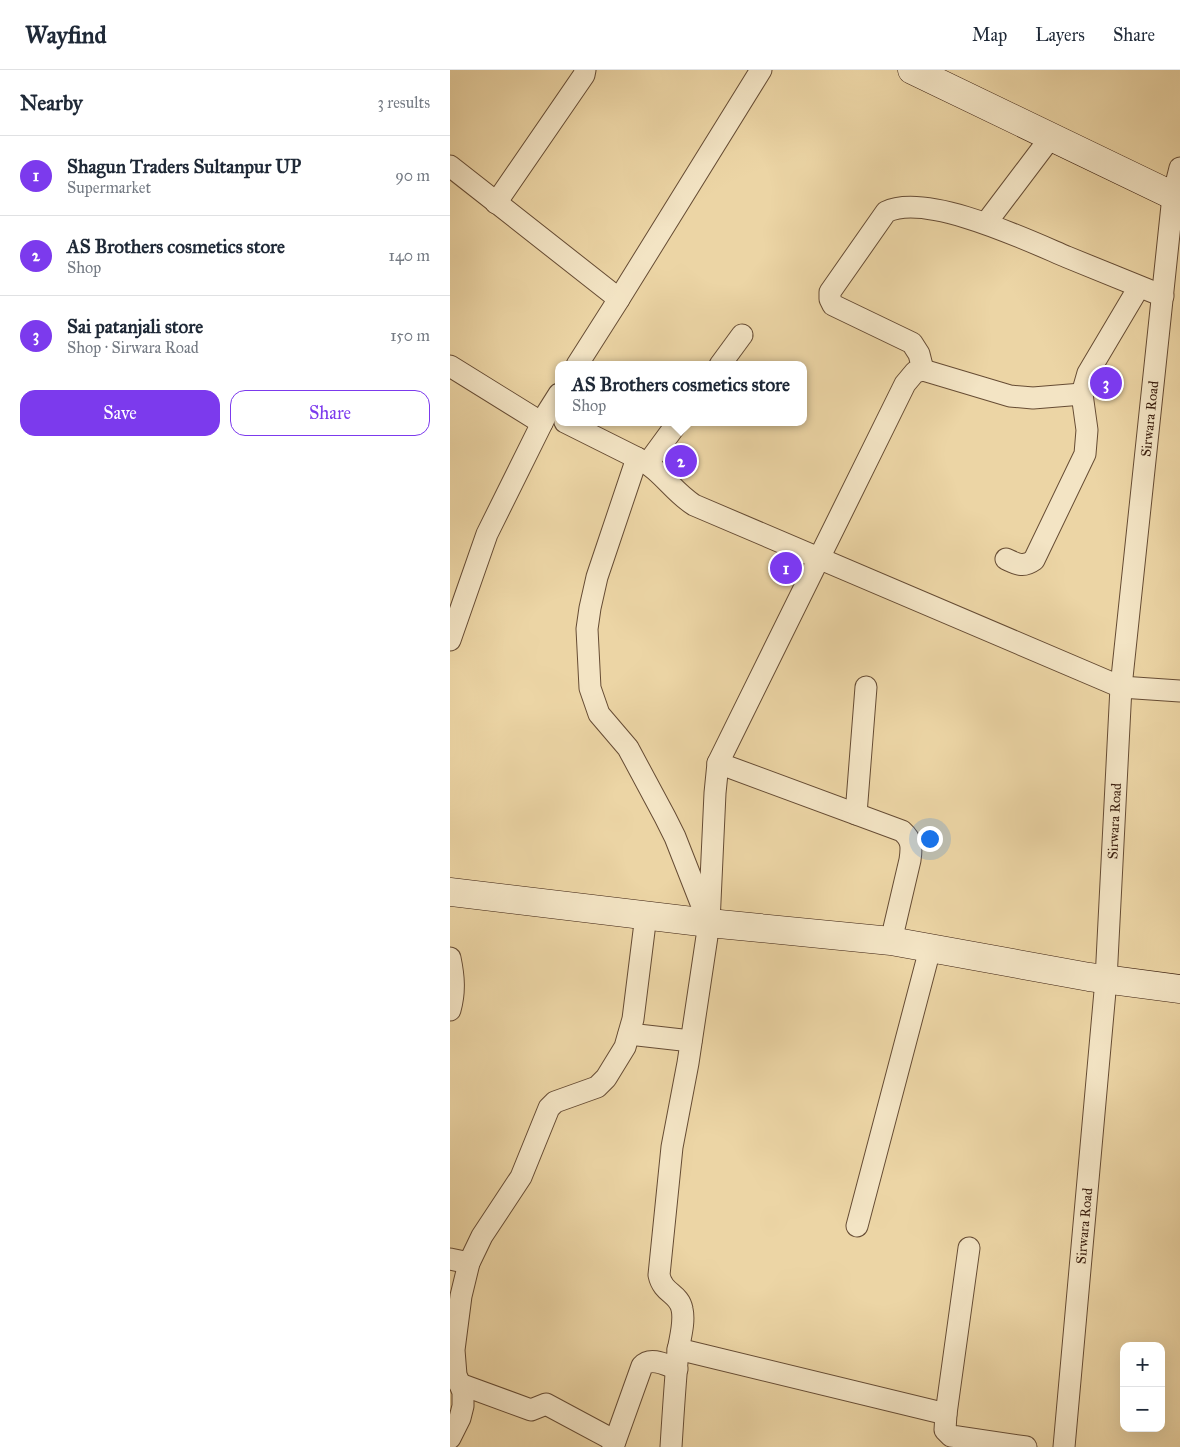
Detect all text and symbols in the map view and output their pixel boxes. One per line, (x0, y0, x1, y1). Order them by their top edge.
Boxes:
text: Wayfind (25, 20, 107, 50)
text: Map (972, 24, 1007, 46)
text: Layers (1035, 24, 1085, 46)
text: Share (1113, 24, 1155, 46)
text: Nearby (20, 90, 83, 116)
text: 3 results (377, 93, 430, 112)
text: Shagun Traders Sultanpur UP (67, 155, 301, 178)
text: 1 (33, 166, 39, 185)
text: 90 m (395, 166, 430, 185)
text: Supermarket (67, 178, 151, 197)
text: AS Brothers cosmetics store (67, 235, 285, 258)
text: 2 (32, 246, 40, 265)
text: 140 m (389, 246, 430, 265)
text: Shop (67, 258, 101, 277)
text: Sai patanjali store (67, 315, 203, 338)
text: 3 (33, 326, 39, 345)
text: 150 m (390, 326, 430, 345)
text: Shop · Sirwara Road (67, 338, 199, 357)
popup (555, 361, 807, 426)
pin: 3 (1090, 364, 1122, 402)
text: AS Brothers cosmetics store (572, 373, 790, 396)
street label: Sirwara Road (1137, 380, 1162, 458)
button: Save (20, 390, 220, 436)
button: Share (230, 390, 430, 436)
text: Shop (572, 396, 606, 415)
pin: 2 (665, 442, 697, 480)
pin: 1 (770, 549, 802, 587)
street label: Sirwara Road (1104, 783, 1125, 860)
your location (917, 826, 943, 852)
street label: Sirwara Road (1072, 1187, 1096, 1265)
map controls (1120, 1342, 1165, 1432)
button: + (1120, 1342, 1165, 1387)
button: − (1120, 1387, 1165, 1432)

